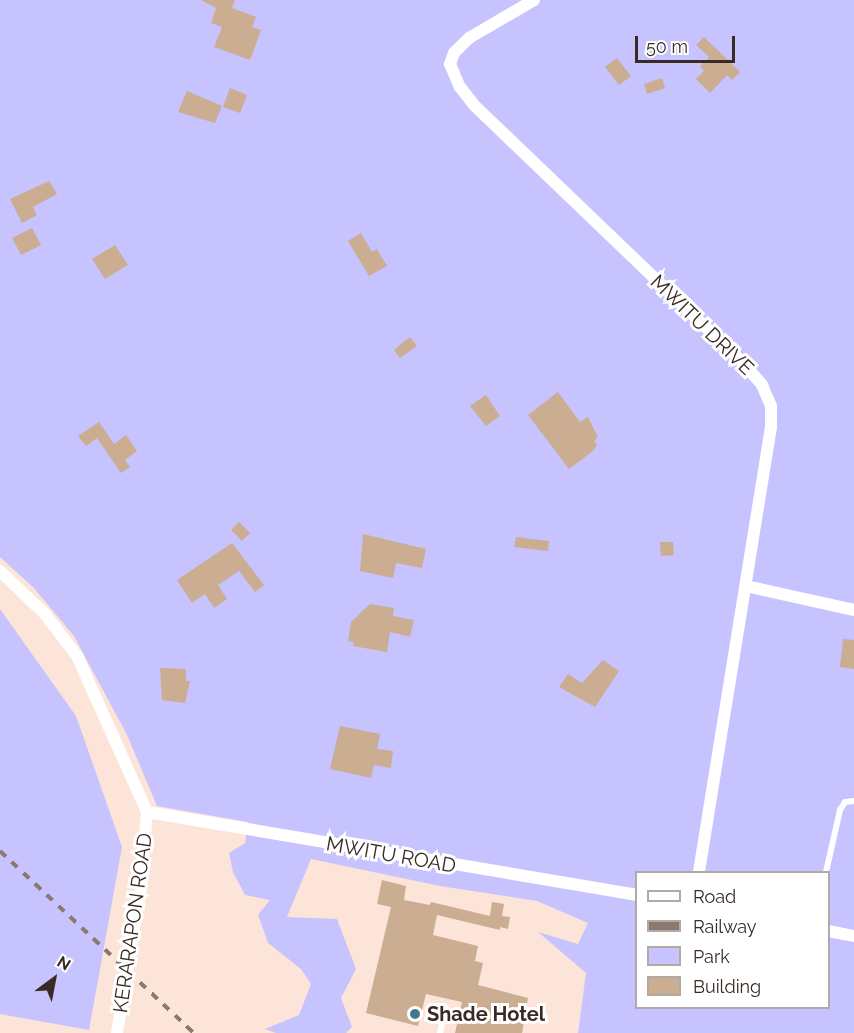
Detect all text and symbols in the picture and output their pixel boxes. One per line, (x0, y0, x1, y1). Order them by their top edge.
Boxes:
scale bar (638, 24, 738, 62)
text: 50 m (646, 36, 688, 57)
street label: MWITU DRIVE (646, 270, 758, 380)
street label: KERARAPON ROAD (108, 831, 158, 1015)
street label: MWITU ROAD (324, 832, 458, 878)
legend (635, 871, 830, 1009)
text: Road (693, 886, 736, 907)
text: Railway (693, 916, 757, 937)
text: Park (693, 946, 730, 967)
north arrow (24, 949, 84, 1009)
text: N (54, 952, 74, 975)
text: Building (693, 976, 761, 997)
place label: Shade Hotel (427, 1002, 545, 1026)
marker: Shade Hotel (408, 1007, 422, 1021)

